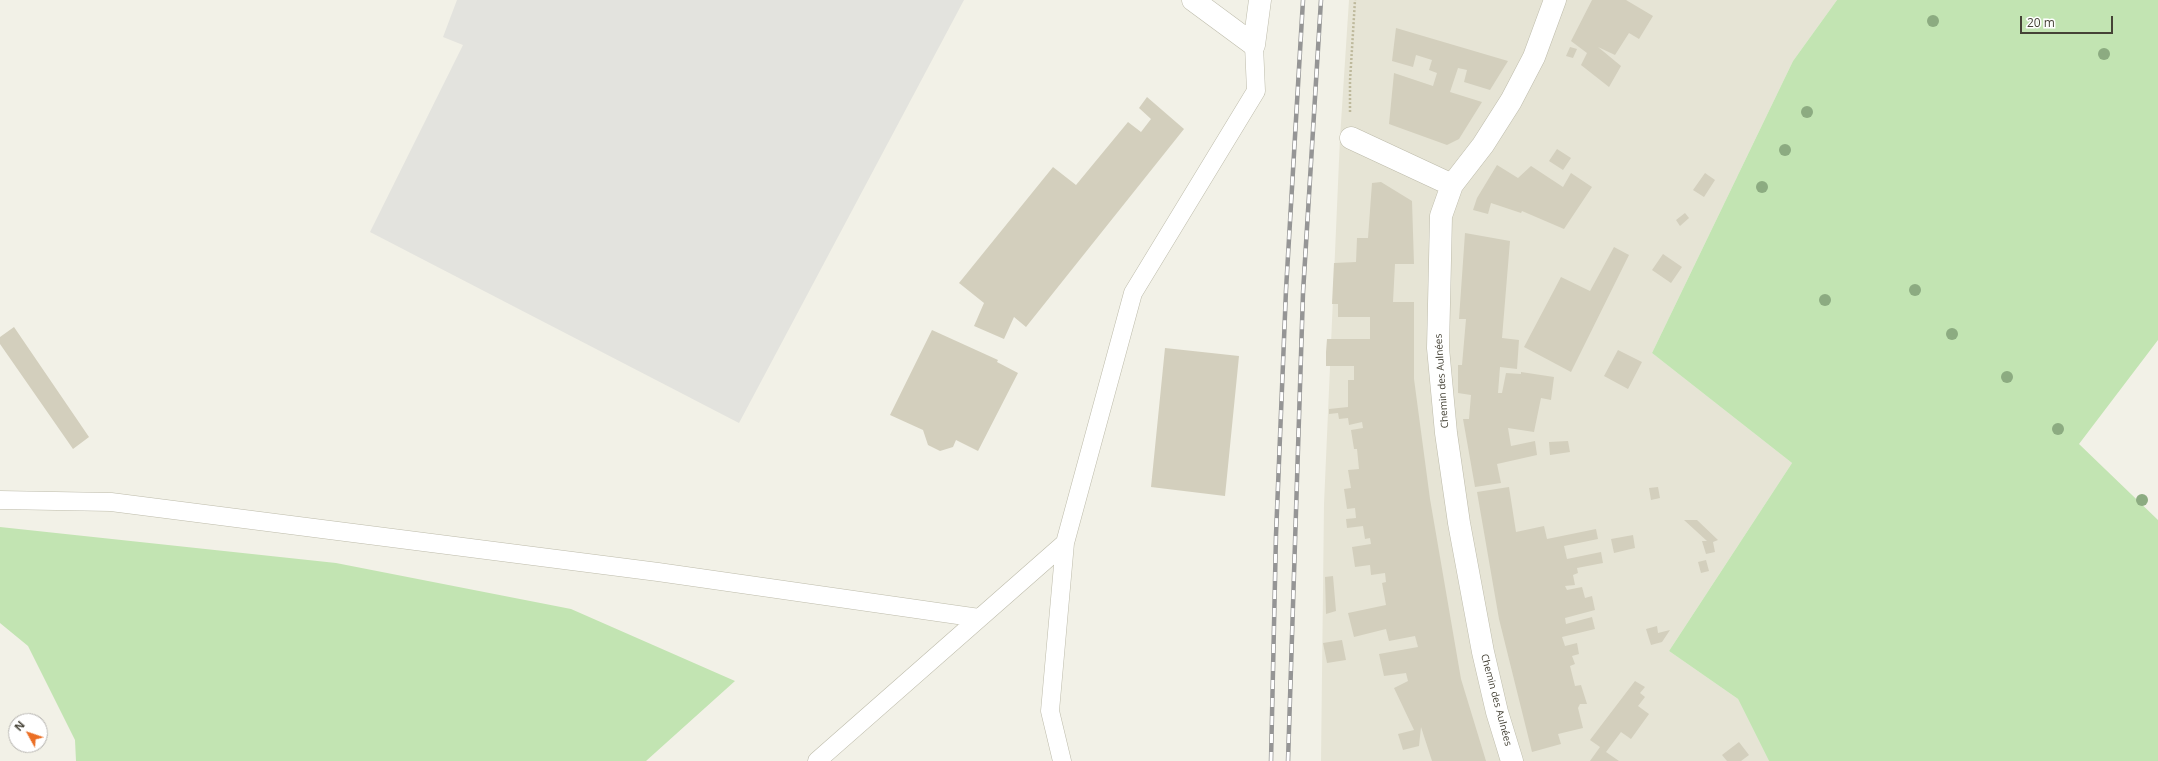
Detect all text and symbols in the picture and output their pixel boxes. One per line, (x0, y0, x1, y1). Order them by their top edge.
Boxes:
scale bar (2022, 8, 2115, 34)
text: 20 m (2027, 14, 2055, 31)
street label: Chemin des Aulnées (1433, 333, 1451, 429)
street label: Chemin des Aulnées (1478, 653, 1514, 747)
north arrow (8, 713, 48, 753)
text: N (11, 717, 28, 734)

